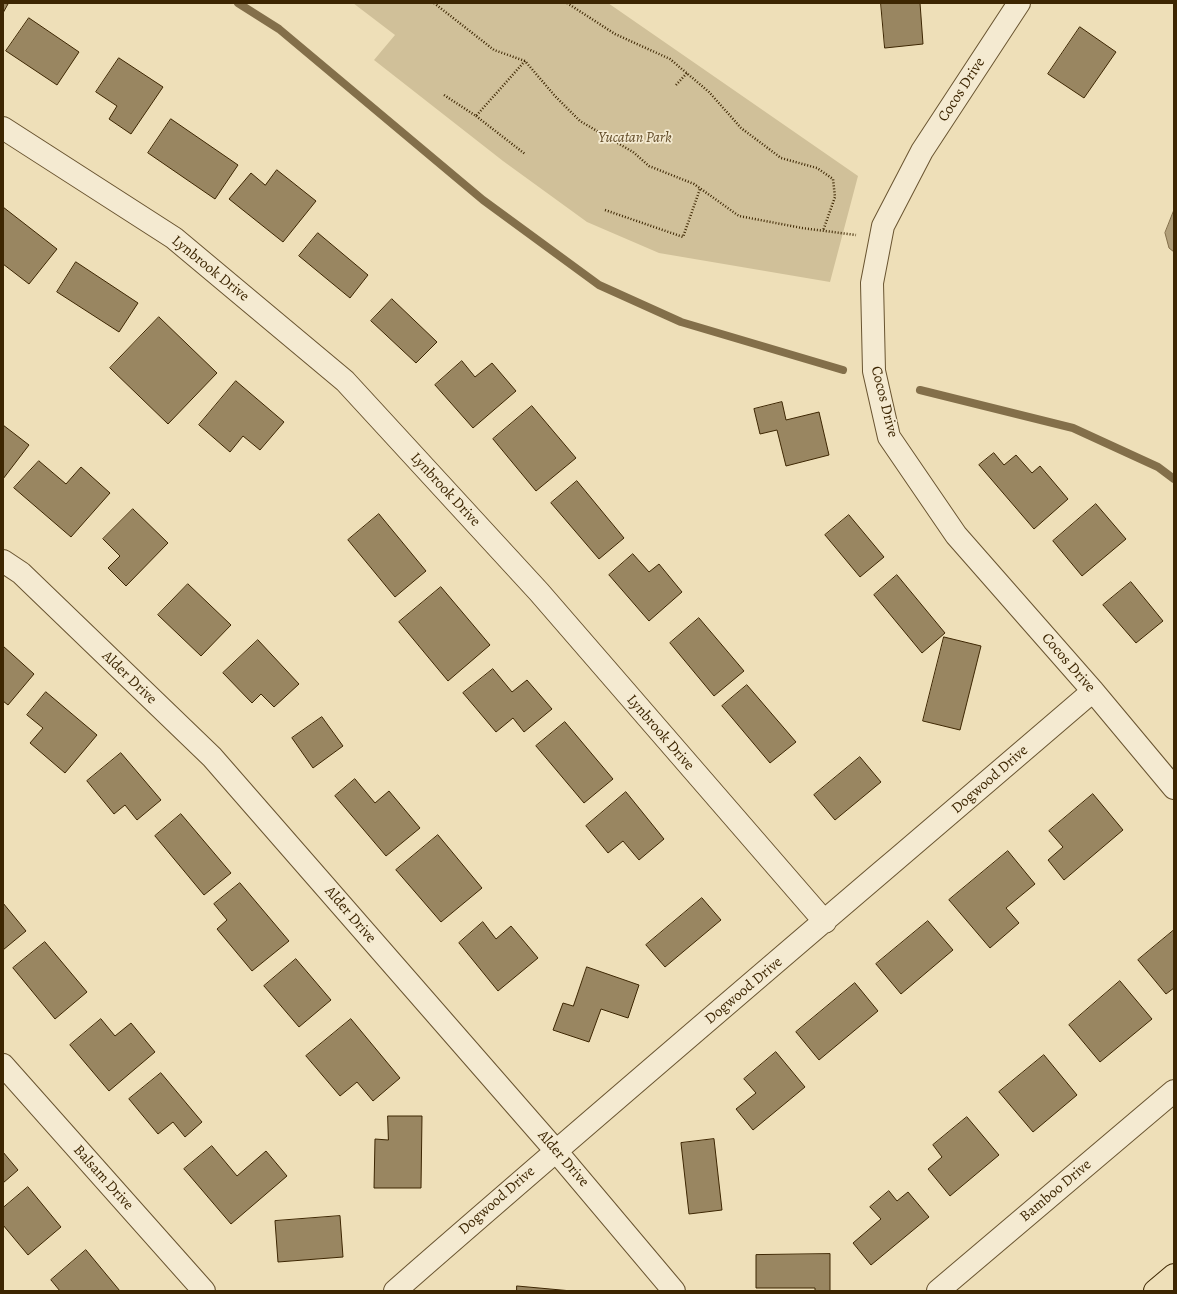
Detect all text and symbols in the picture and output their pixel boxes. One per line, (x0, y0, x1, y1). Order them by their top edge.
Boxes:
street label: Cocos Drive (935, 55, 989, 125)
park label: Yucatan Park (598, 129, 672, 147)
street label: Lynbrook Drive (168, 232, 252, 306)
street label: Cocos Drive (866, 364, 902, 440)
street label: Lynbrook Drive (406, 449, 484, 531)
street label: Cocos Drive (1037, 630, 1099, 696)
street label: Alder Drive (98, 647, 160, 709)
street label: Lynbrook Drive (622, 691, 698, 775)
street label: Dogwood Drive (948, 742, 1032, 818)
street label: Alder Drive (320, 883, 380, 947)
street label: Dogwood Drive (702, 953, 786, 1029)
street label: Alder Drive (533, 1127, 593, 1191)
street label: Balsam Drive (69, 1142, 137, 1214)
street label: Bamboo Drive (1017, 1156, 1095, 1226)
street label: Dogwood Drive (455, 1163, 539, 1239)

